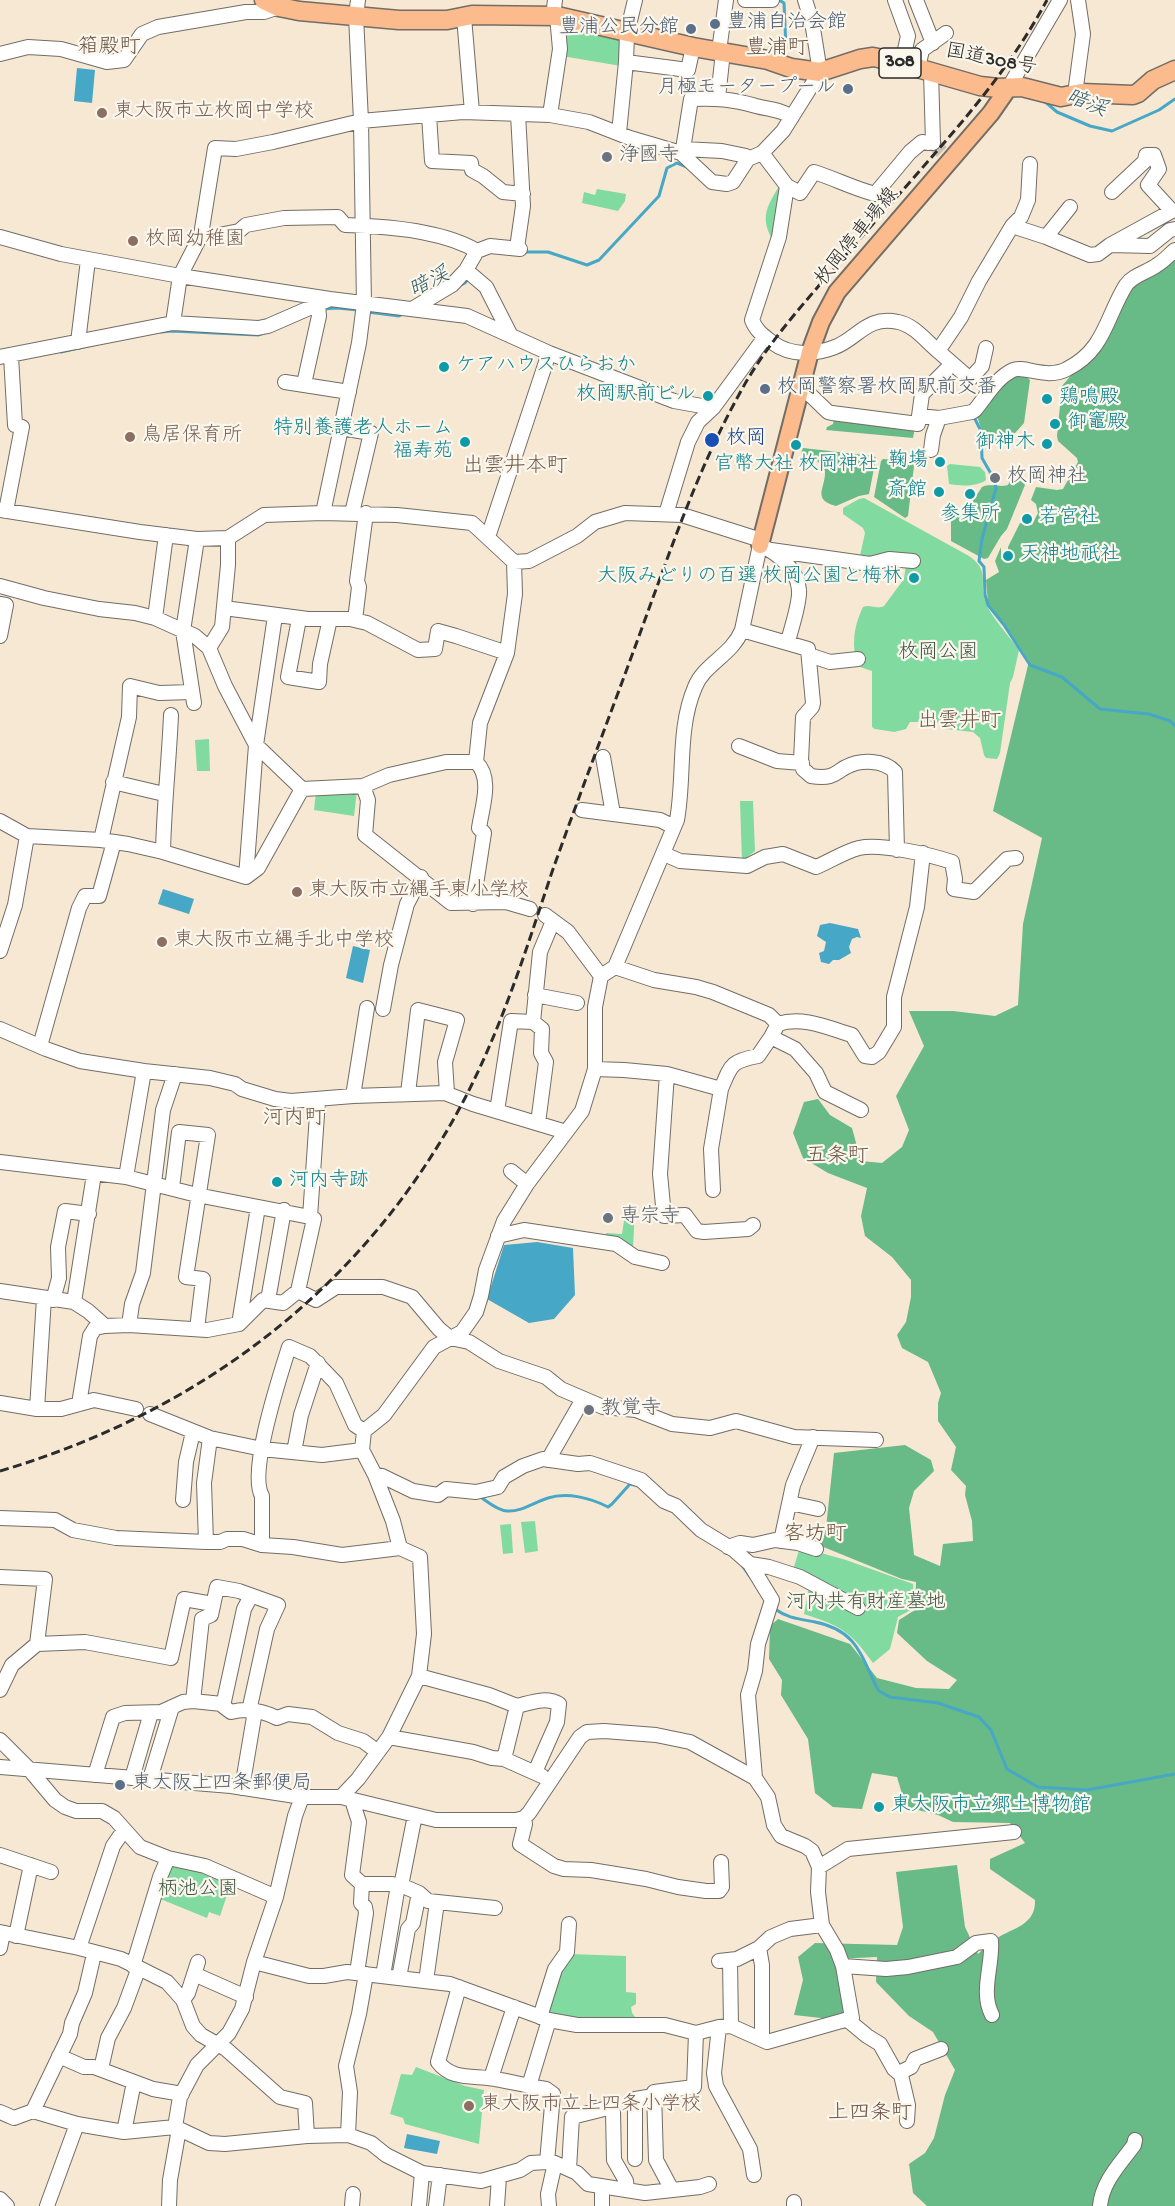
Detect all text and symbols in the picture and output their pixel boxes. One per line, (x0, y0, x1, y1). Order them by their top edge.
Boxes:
place label: 豊浦自治会館 (727, 12, 847, 36)
place label: 豊浦公民分館 (559, 17, 679, 41)
marker: 豊浦自治会館 (708, 17, 722, 31)
marker: 豊浦公民分館 (684, 22, 698, 36)
district label: 箱殿町 (78, 36, 140, 62)
district label: 豊浦町 (746, 37, 808, 63)
street label: 国道308号 (943, 40, 1039, 82)
road number: 308 (879, 48, 921, 78)
place label: 月極モータープール (657, 77, 836, 101)
marker: 月極モータープール (841, 82, 855, 96)
water label: 暗渓 (1062, 86, 1110, 124)
place label: 東大阪市立枚岡中学校 (114, 101, 314, 125)
marker: 東大阪市立枚岡中学校 (95, 106, 109, 120)
place label: 浄國寺 (619, 145, 679, 169)
marker: 浄國寺 (600, 150, 614, 164)
street label: 枚岡停車場線 (811, 184, 905, 292)
place label: 枚岡幼稚園 (145, 229, 245, 253)
marker: 枚岡幼稚園 (126, 234, 140, 248)
water label: 暗渓 (406, 263, 454, 305)
place label: ケアハウスひらおか (456, 355, 636, 379)
marker: ケアハウスひらおか (437, 360, 451, 374)
place label: 枚岡警察署枚岡駅前交番 (777, 377, 997, 401)
marker: 枚岡警察署枚岡駅前交番 (758, 382, 772, 396)
place label: 枚岡駅前ビル (576, 384, 696, 408)
place label: 鶏鳴殿 (1059, 387, 1119, 411)
marker: 枚岡駅前ビル (701, 389, 715, 403)
marker: 鶏鳴殿 (1040, 392, 1054, 406)
place label: 御竈殿 (1067, 412, 1127, 436)
marker: 御竈殿 (1048, 417, 1062, 431)
place label: 特別養護老人ホーム 福寿苑 (273, 418, 453, 465)
place label: 鳥居保育所 (142, 425, 242, 449)
place label: 枚岡 (726, 428, 766, 452)
marker: 鳥居保育所 (123, 430, 137, 444)
marker: 枚岡 (703, 431, 721, 449)
place label: 御神木 (975, 432, 1035, 456)
marker: 特別養護老人ホーム 福寿苑 (458, 435, 472, 449)
marker: 御神木 (1040, 437, 1054, 451)
marker: 官幣大社 枚岡神社 (789, 438, 803, 452)
place label: 鞠塲 (888, 450, 928, 474)
place label: 官幣大社 枚岡神社 (714, 454, 878, 478)
district label: 出雲井本町 (463, 455, 567, 481)
marker: 鞠塲 (933, 455, 947, 469)
place label: 枚岡神社 (1007, 466, 1087, 490)
marker: 枚岡神社 (988, 471, 1002, 485)
place label: 斎館 (887, 480, 927, 504)
marker: 斎館 (932, 485, 946, 499)
marker: 参集所 (963, 487, 977, 501)
place label: 参集所 (940, 504, 1000, 528)
place label: 若宮社 (1039, 507, 1099, 531)
marker: 若宮社 (1020, 512, 1034, 526)
place label: 天神地祇社 (1020, 544, 1120, 568)
marker: 天神地祇社 (1001, 549, 1015, 563)
place label: 大阪みどりの百選 枚岡公園と梅林 (597, 566, 902, 590)
marker: 大阪みどりの百選 枚岡公園と梅林 (907, 571, 921, 585)
park label: 枚岡公園 (898, 642, 978, 666)
district label: 出雲井町 (917, 710, 1001, 736)
place label: 東大阪市立縄手東小学校 (309, 880, 529, 904)
marker: 東大阪市立縄手東小学校 (290, 885, 304, 899)
place label: 東大阪市立縄手北中学校 (174, 930, 394, 954)
marker: 東大阪市立縄手北中学校 (155, 935, 169, 949)
district label: 河内町 (263, 1107, 325, 1133)
district label: 五条町 (806, 1145, 868, 1171)
place label: 河内寺跡 (289, 1170, 369, 1194)
marker: 河内寺跡 (270, 1175, 284, 1189)
place label: 専宗寺 (620, 1206, 680, 1230)
marker: 専宗寺 (601, 1211, 615, 1225)
place label: 教覚寺 (601, 1398, 661, 1422)
marker: 教覚寺 (582, 1403, 596, 1417)
district label: 客坊町 (784, 1523, 846, 1549)
park label: 河内共有財産墓地 (786, 1592, 946, 1616)
place label: 東大阪上四条郵便局 (132, 1773, 312, 1797)
marker: 東大阪上四条郵便局 (113, 1778, 127, 1792)
place label: 東大阪市立郷土博物館 (891, 1795, 1091, 1819)
marker: 東大阪市立郷土博物館 (872, 1800, 886, 1814)
park label: 柄池公園 (158, 1879, 238, 1903)
place label: 東大阪市立上四条小学校 (481, 2094, 701, 2118)
marker: 東大阪市立上四条小学校 (462, 2099, 476, 2113)
district label: 上四条町 (828, 2102, 912, 2128)

